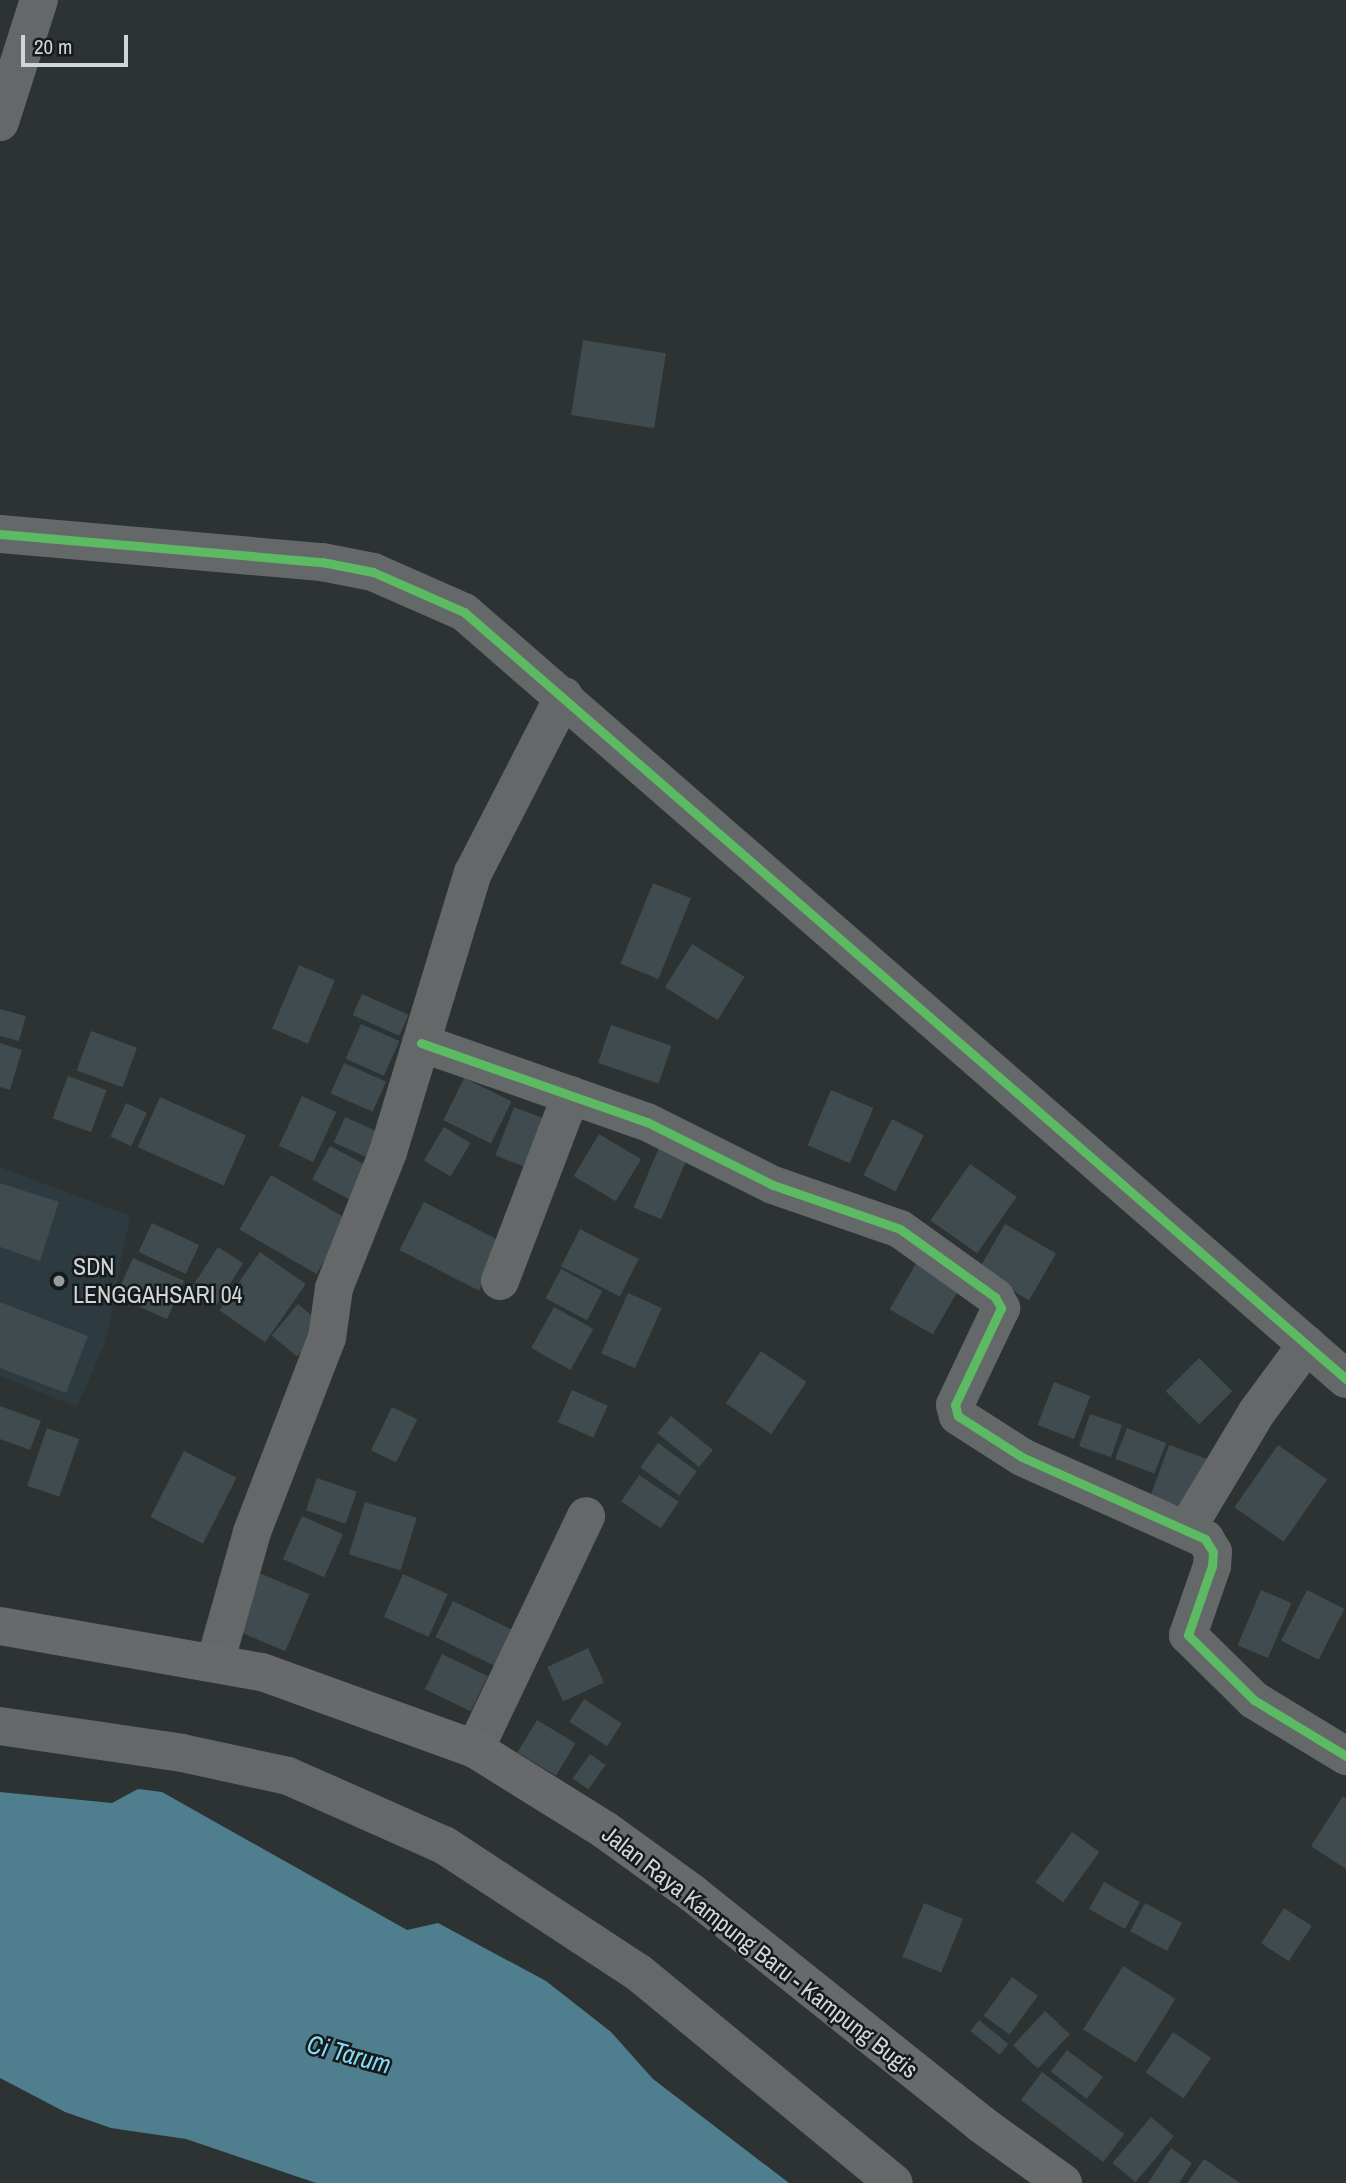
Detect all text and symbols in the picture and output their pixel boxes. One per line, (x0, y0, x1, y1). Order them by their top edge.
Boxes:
scale bar (24, 21, 131, 65)
text: 20 m (34, 32, 72, 61)
place label: SDN LENGGAHSARI 04 (73, 1253, 243, 1309)
marker: SDN LENGGAHSARI 04 (51, 1273, 67, 1289)
street label: Jalan Raya Kampung Baru - Kampung Bugis (596, 1820, 924, 2084)
water label: Ci Tarum (303, 2028, 395, 2080)

